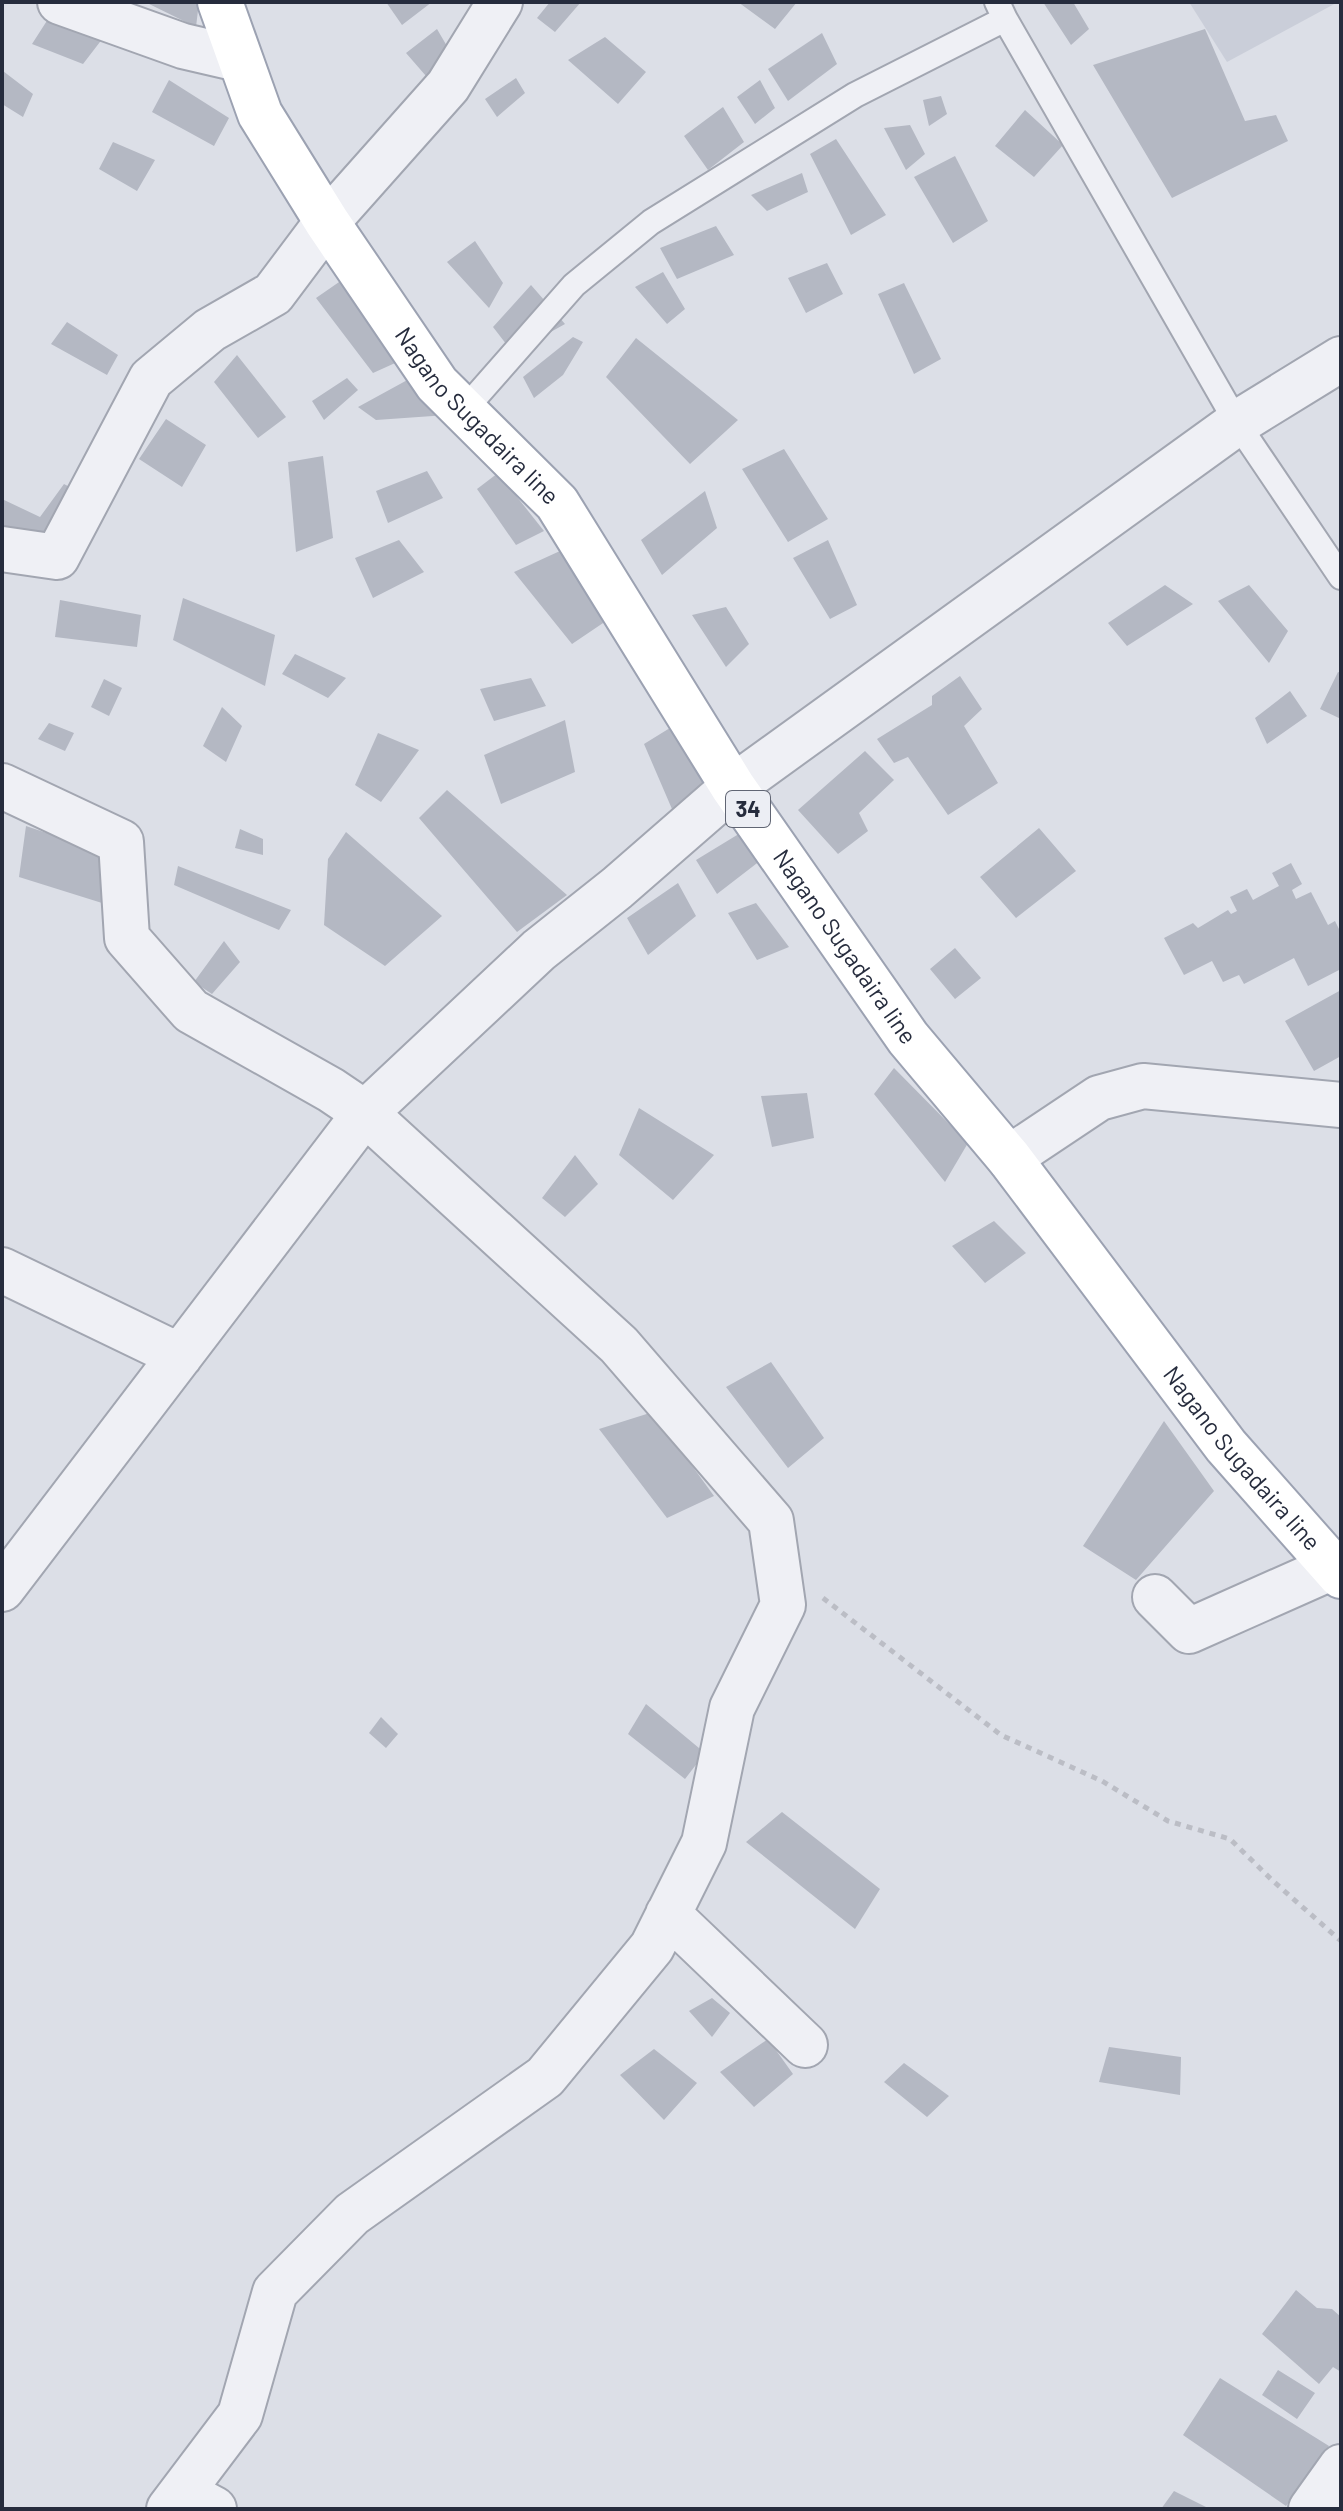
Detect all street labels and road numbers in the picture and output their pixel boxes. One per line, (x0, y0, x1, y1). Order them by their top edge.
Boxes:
street label: Nagano Sugadaira line (390, 321, 566, 510)
road number: 34 (726, 791, 770, 827)
street label: Nagano Sugadaira line (768, 843, 924, 1049)
street label: Nagano Sugadaira line (1158, 1360, 1327, 1556)

